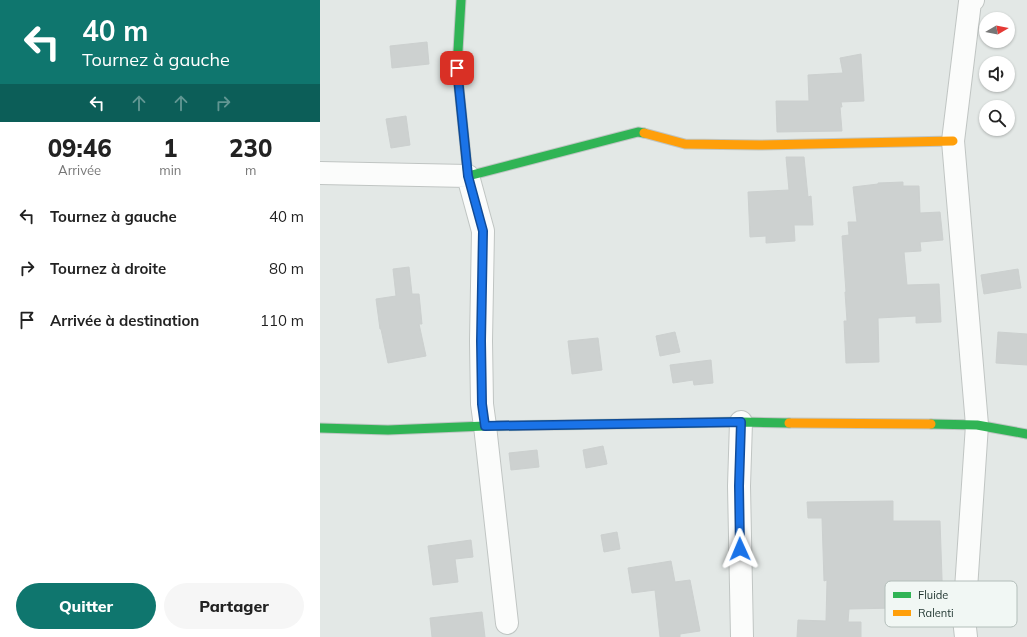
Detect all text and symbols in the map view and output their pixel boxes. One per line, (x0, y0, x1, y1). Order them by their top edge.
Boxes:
north arrow (979, 12, 1015, 48)
map controls (979, 12, 1015, 136)
text: 40 m (82, 13, 148, 48)
icon: left (16, 16, 68, 68)
text: Tournez à gauche (82, 48, 230, 71)
pin (440, 51, 474, 85)
button: sound (979, 56, 1015, 92)
icon: arrive (446, 57, 468, 79)
icon: left (86, 92, 108, 114)
icon: ahead (128, 92, 150, 114)
icon: ahead (170, 92, 192, 114)
icon: right (212, 92, 234, 114)
button: search (979, 100, 1015, 136)
text: 09:46 (48, 133, 112, 163)
text: 1 (163, 133, 178, 163)
text: 230 (229, 133, 272, 163)
text: Arrivée (58, 162, 101, 178)
text: min (159, 162, 181, 178)
text: m (245, 162, 256, 178)
icon: left (16, 205, 38, 227)
text: Tournez à gauche (50, 207, 177, 226)
text: 40 m (269, 207, 304, 226)
icon: right (16, 257, 38, 279)
text: Tournez à droite (50, 259, 166, 278)
text: 80 m (269, 259, 304, 278)
icon: arrive (16, 309, 38, 331)
text: Arrivée à destination (50, 311, 199, 330)
text: 110 m (260, 311, 304, 330)
position arrow (719, 528, 761, 570)
legend (885, 581, 1017, 627)
button: Quitter (16, 583, 156, 629)
button: Partager (164, 583, 304, 629)
text: Fluide (918, 588, 948, 602)
text: Ralenti (918, 606, 954, 620)

